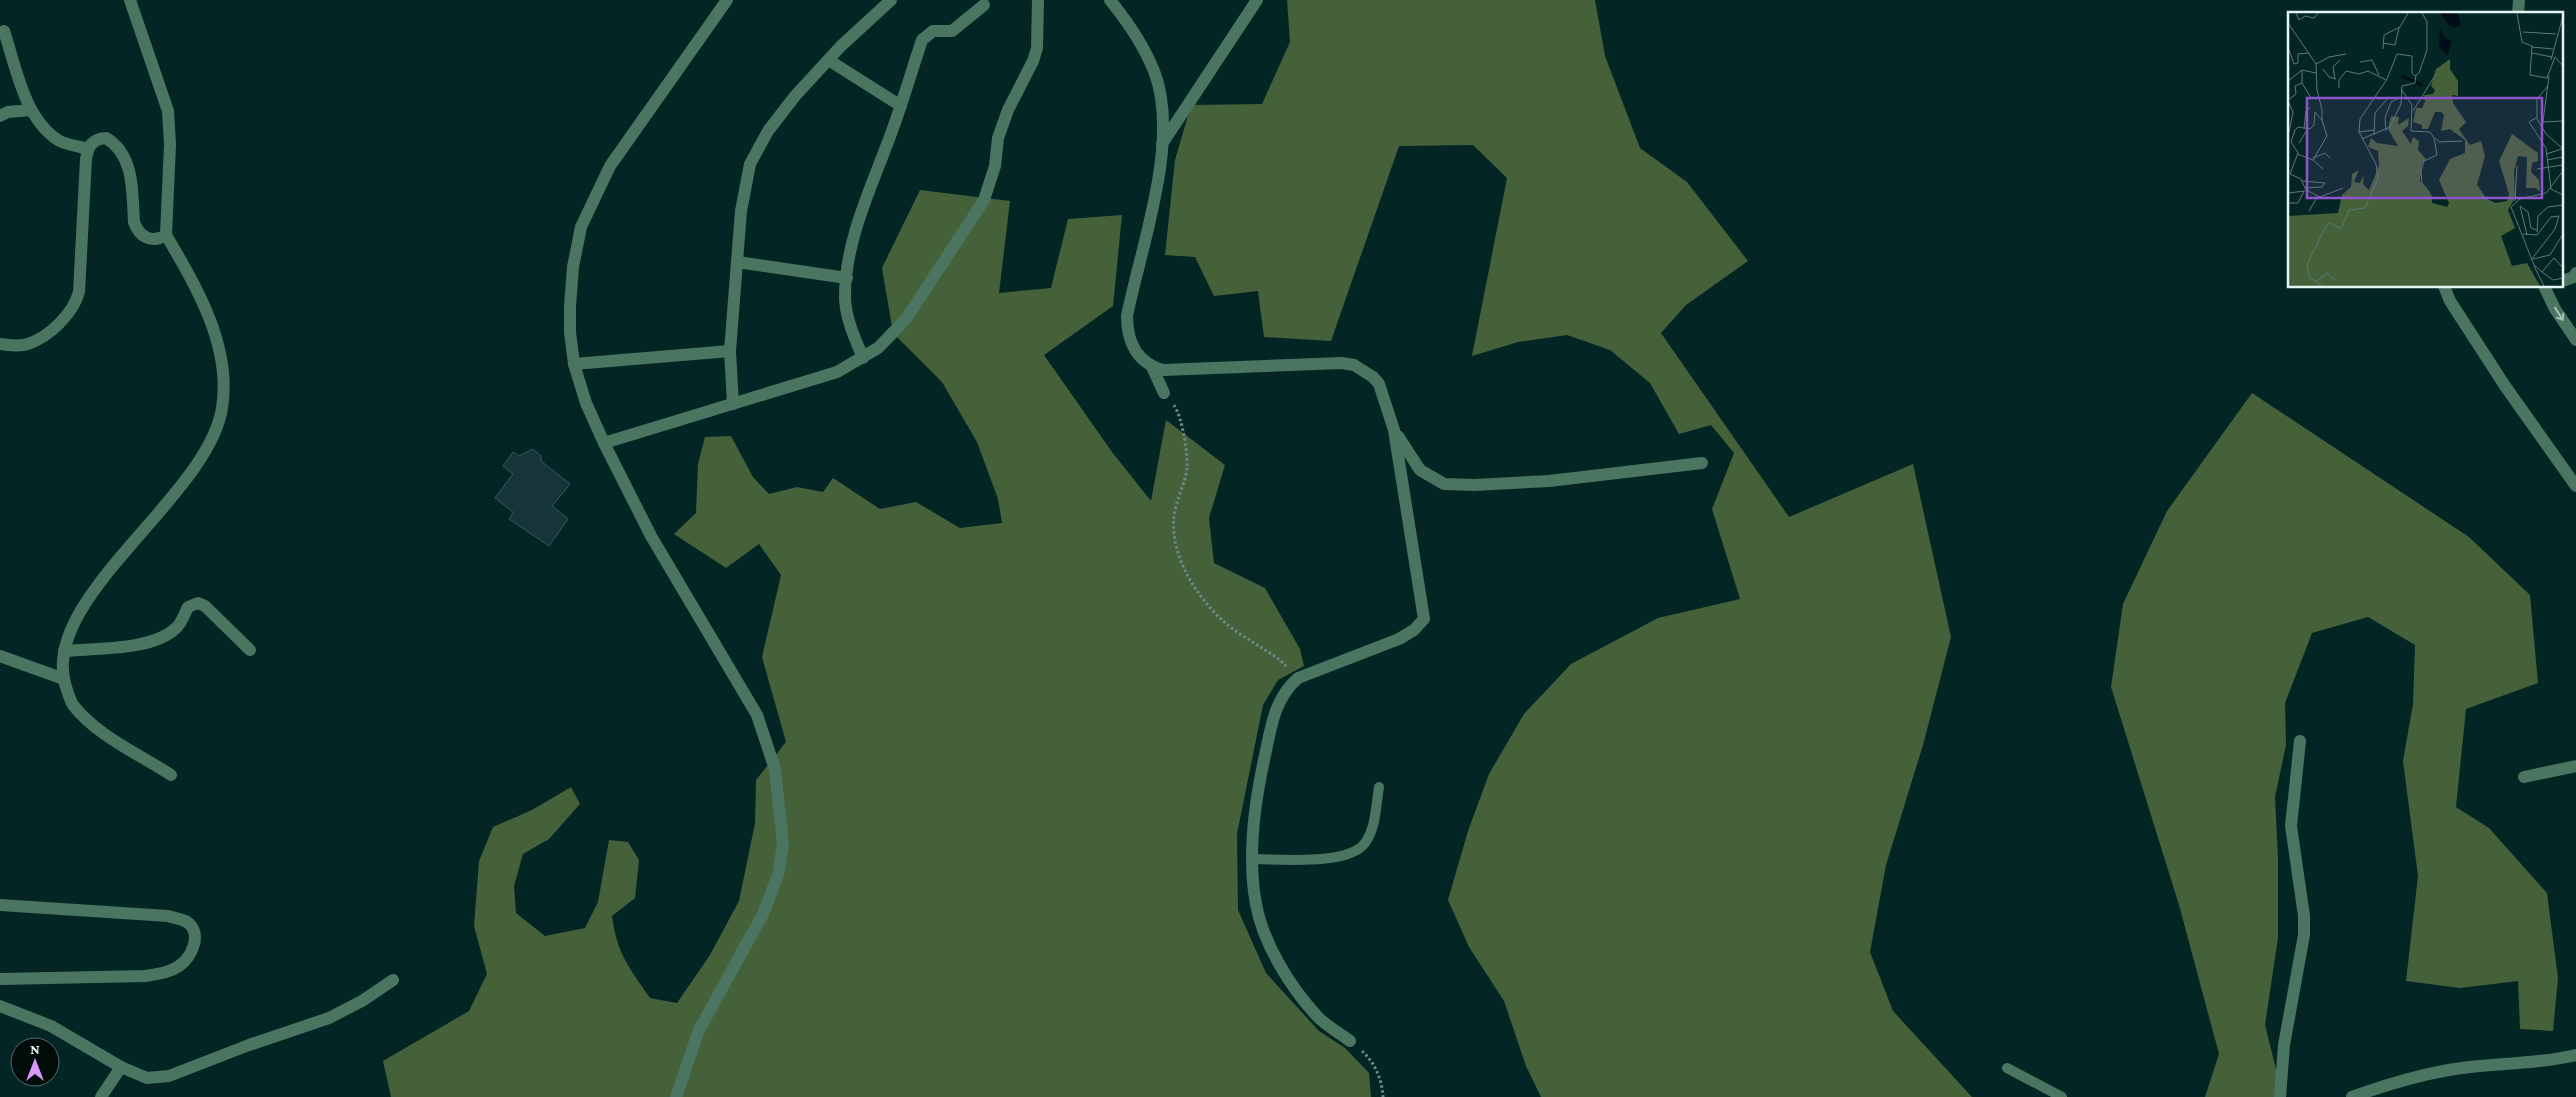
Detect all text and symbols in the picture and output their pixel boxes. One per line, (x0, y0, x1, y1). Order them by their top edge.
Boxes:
inset map (2288, 12, 2564, 288)
one-way arrow (2554, 306, 2564, 320)
north arrow (10, 1037, 60, 1087)
text: N (30, 1041, 40, 1057)

